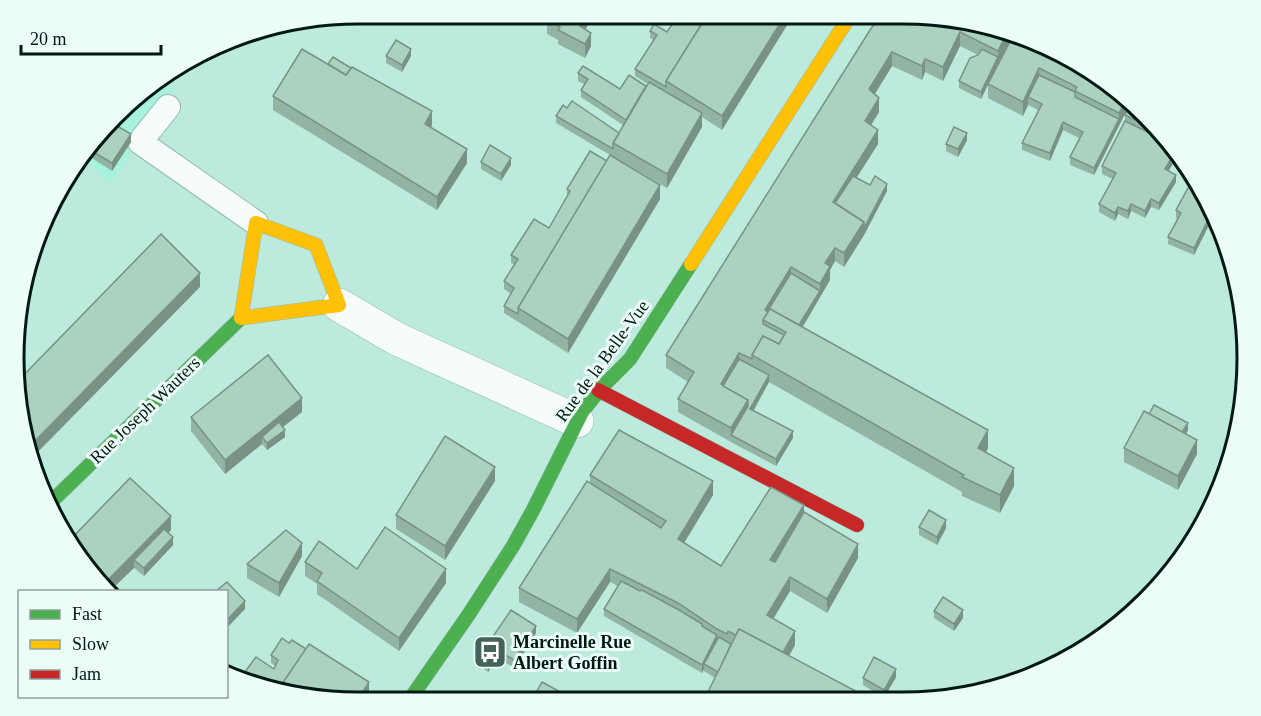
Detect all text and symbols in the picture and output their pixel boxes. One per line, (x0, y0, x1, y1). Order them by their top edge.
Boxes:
scale bar (21, 18, 160, 56)
text: 20 m (30, 29, 67, 49)
street label: Rue de la Belle-Vue (551, 296, 653, 426)
street label: Rue Joseph Wauters (86, 352, 204, 468)
legend (18, 590, 228, 698)
text: Fast (72, 604, 102, 624)
place label: Marcinelle Rue Albert Goffin (513, 632, 631, 673)
text: Slow (72, 634, 109, 654)
bus stop icon: Marcinelle Rue Albert Goffin (472, 634, 508, 670)
text: Jam (72, 664, 101, 684)

